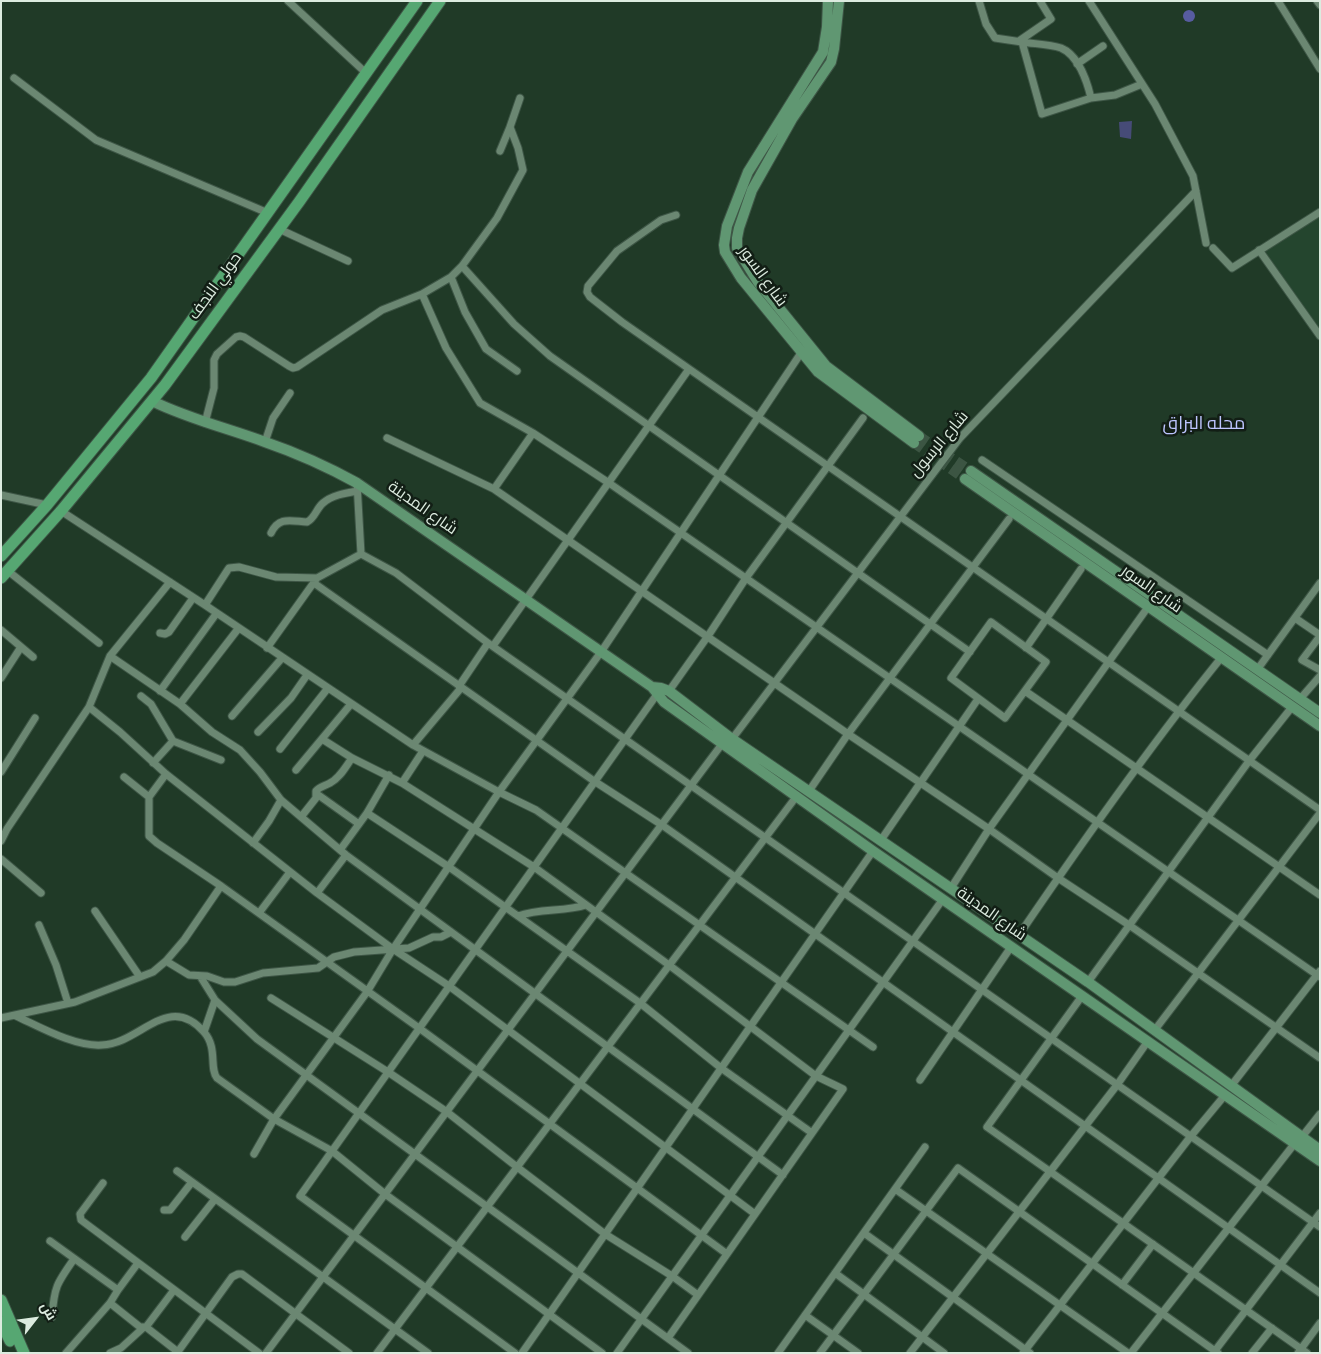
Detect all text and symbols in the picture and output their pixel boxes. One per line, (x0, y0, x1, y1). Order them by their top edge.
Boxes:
street label: شارع السور (734, 243, 790, 311)
street label: حولي النجف (185, 250, 247, 324)
street label: شارع الرسول (907, 408, 973, 482)
district label: محله البراق (1163, 414, 1245, 436)
street label: شارع المدينة (384, 478, 460, 540)
street label: شارع السور (1117, 562, 1185, 618)
street label: شارع المدينة (953, 884, 1029, 946)
north arrow (10, 1294, 60, 1344)
text: ش (35, 1299, 61, 1324)

